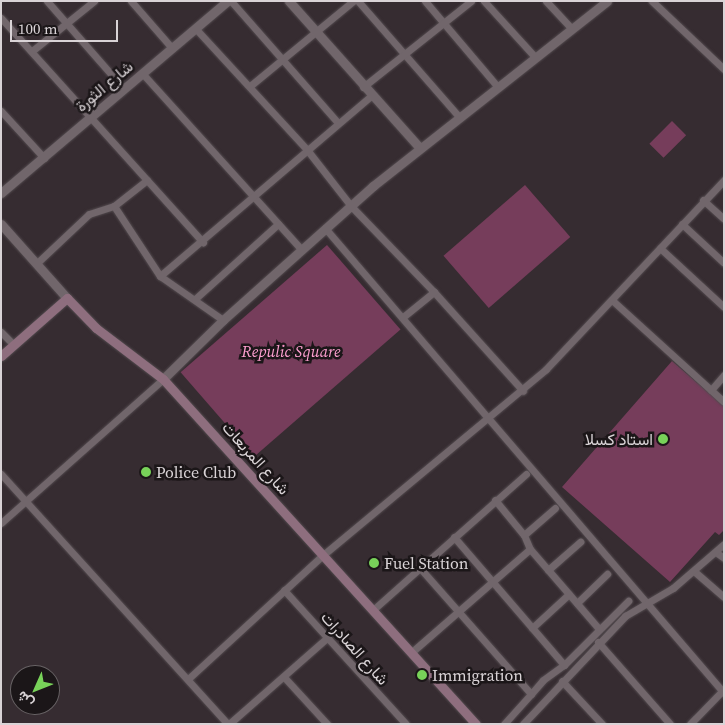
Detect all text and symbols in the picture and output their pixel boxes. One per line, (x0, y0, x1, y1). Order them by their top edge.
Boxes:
scale bar (12, 10, 120, 42)
text: 100 m (18, 18, 58, 39)
street label: شارع الثورة (71, 57, 137, 115)
park label: Repulic Square (241, 341, 341, 361)
street label: شارع المربعات (218, 418, 294, 498)
place label: استاد كسلا (585, 429, 653, 449)
marker: استاد كسلا (657, 433, 669, 445)
place label: Police Club (156, 462, 236, 482)
marker: Police Club (140, 466, 152, 478)
place label: Fuel Station (384, 553, 468, 573)
marker: Fuel Station (368, 557, 380, 569)
street label: شارع الصادرات (317, 607, 393, 689)
north arrow (10, 665, 60, 715)
place label: Immigration (432, 665, 523, 685)
marker: Immigration (416, 669, 428, 681)
text: ش (12, 687, 38, 713)

